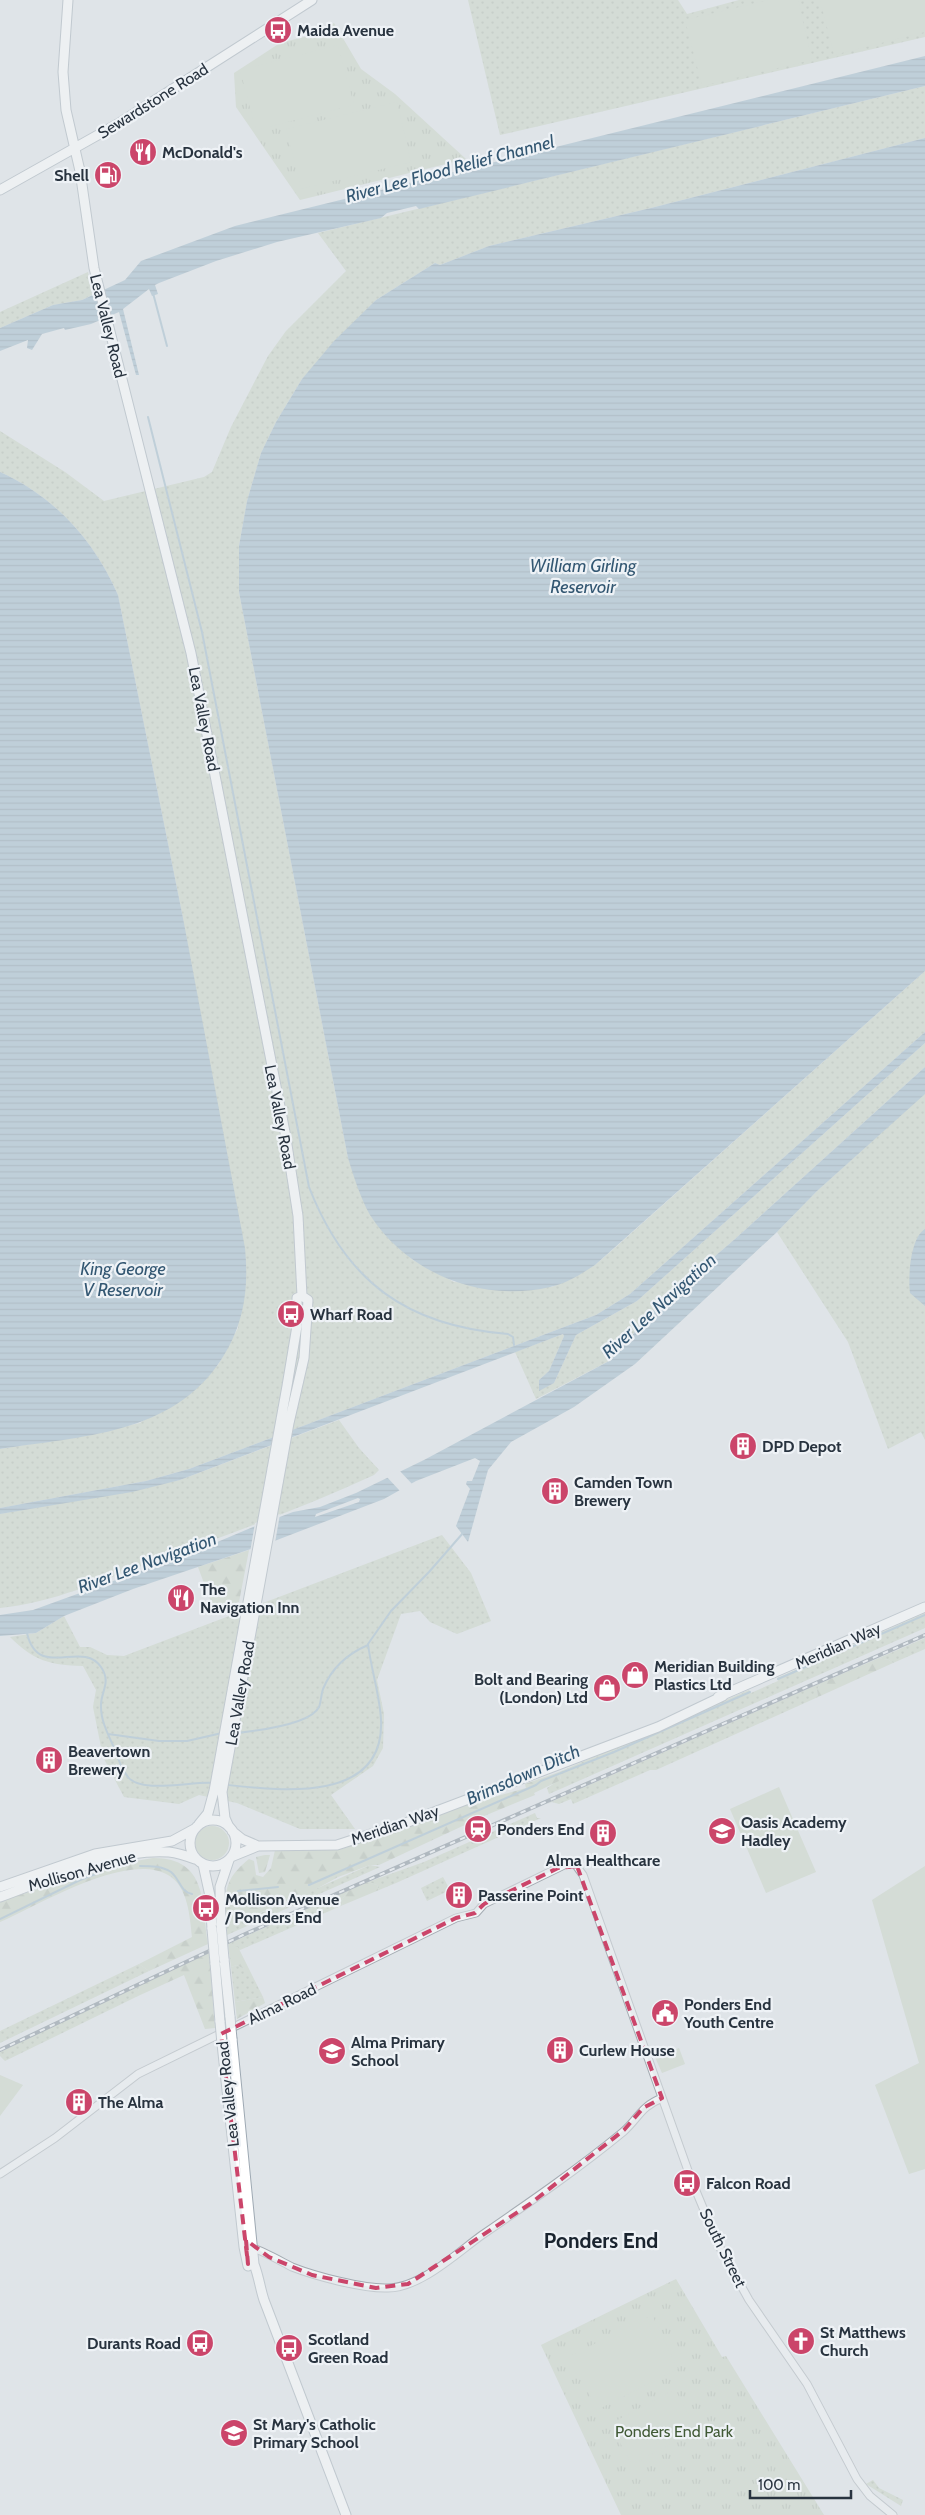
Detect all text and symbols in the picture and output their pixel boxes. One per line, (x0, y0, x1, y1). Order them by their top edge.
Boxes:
bus stop icon: Maida Avenue (263, 15, 293, 45)
place label: Maida Avenue (297, 21, 394, 40)
street label: Sewardstone Road (94, 59, 212, 143)
water label: River Lee Flood Relief Channel (343, 130, 558, 207)
restaurant icon: McDonald's (128, 137, 158, 167)
place label: McDonald's (162, 143, 243, 162)
fuel station icon: Shell (93, 160, 123, 190)
place label: Shell (54, 166, 89, 185)
street label: Lea Valley Road (86, 272, 130, 380)
water label: William Girling Reservoir (530, 555, 637, 598)
street label: Lea Valley Road (185, 665, 223, 773)
street label: Lea Valley Road (261, 1063, 299, 1171)
water label: River Lee Navigation (597, 1249, 721, 1363)
water label: King George V Reservoir (80, 1258, 166, 1301)
bus stop icon: Wharf Road (276, 1299, 306, 1329)
place label: Wharf Road (310, 1305, 392, 1324)
building icon: DPD Depot (728, 1431, 758, 1461)
place label: DPD Depot (762, 1437, 842, 1456)
place label: Camden Town Brewery (574, 1473, 673, 1510)
building icon: Camden Town Brewery (540, 1476, 570, 1506)
water label: River Lee Navigation (75, 1528, 219, 1598)
place label: The Navigation Inn (200, 1580, 299, 1617)
restaurant icon: The Navigation Inn (166, 1583, 196, 1613)
street label: Meridian Way (792, 1619, 884, 1673)
street label: Lea Valley Road (221, 1639, 259, 1747)
place label: Meridian Building Plastics Ltd (654, 1657, 774, 1694)
shop icon: Meridian Building Plastics Ltd (620, 1660, 650, 1690)
place label: Bolt and Bearing (London) Ltd (474, 1670, 588, 1707)
shop icon: Bolt and Bearing (London) Ltd (592, 1673, 622, 1703)
water label: Brimsdown Ditch (463, 1740, 583, 1810)
place label: Beavertown Brewery (68, 1742, 150, 1779)
building icon: Beavertown Brewery (34, 1745, 64, 1775)
street label: Meridian Way (348, 1801, 442, 1849)
place label: Oasis Academy Hadley (741, 1813, 847, 1850)
station icon: Ponders End (463, 1814, 493, 1844)
school or university icon: Oasis Academy Hadley (707, 1816, 737, 1846)
building icon: Alma Healthcare (588, 1818, 618, 1848)
place label: Ponders End (497, 1820, 584, 1839)
street label: Mollison Avenue (26, 1847, 138, 1895)
place label: Alma Healthcare (546, 1851, 660, 1870)
building icon: Passerine Point (444, 1880, 474, 1910)
place label: Passerine Point (478, 1886, 584, 1905)
place label: Mollison Avenue / Ponders End (224, 1890, 339, 1927)
bus stop icon: Mollison Avenue / Ponders End (191, 1893, 221, 1923)
street label: Alma Road (245, 1979, 319, 2029)
place label: Ponders End Youth Centre (683, 1995, 774, 2032)
public building icon: Ponders End Youth Centre (650, 1998, 680, 2028)
place label: Alma Primary School (351, 2033, 445, 2070)
building icon: Curlew House (545, 2035, 575, 2065)
school or university icon: Alma Primary School (317, 2036, 347, 2066)
street label: Lea Valley Road (213, 2040, 243, 2148)
place label: Curlew House (579, 2041, 675, 2060)
building icon: The Alma (64, 2087, 94, 2117)
place label: The Alma (98, 2093, 163, 2112)
bus stop icon: Falcon Road (672, 2168, 702, 2198)
place label: Falcon Road (706, 2174, 791, 2193)
street label: South Street (696, 2205, 751, 2291)
district label: Ponders End (544, 2228, 658, 2253)
place label: St Matthews Church (820, 2323, 906, 2360)
church icon: St Matthews Church (786, 2326, 816, 2356)
bus stop icon: Durants Road (185, 2328, 215, 2358)
place label: Scotland Green Road (308, 2330, 389, 2367)
bus stop icon: Scotland Green Road (274, 2333, 304, 2363)
place label: Durants Road (87, 2334, 181, 2353)
place label: St Mary's Catholic Primary School (253, 2415, 376, 2452)
school or university icon: St Mary's Catholic Primary School (219, 2418, 249, 2448)
park label: Ponders End Park (615, 2422, 734, 2441)
scale bar (750, 2468, 851, 2500)
text: 100 m (758, 2476, 800, 2494)

